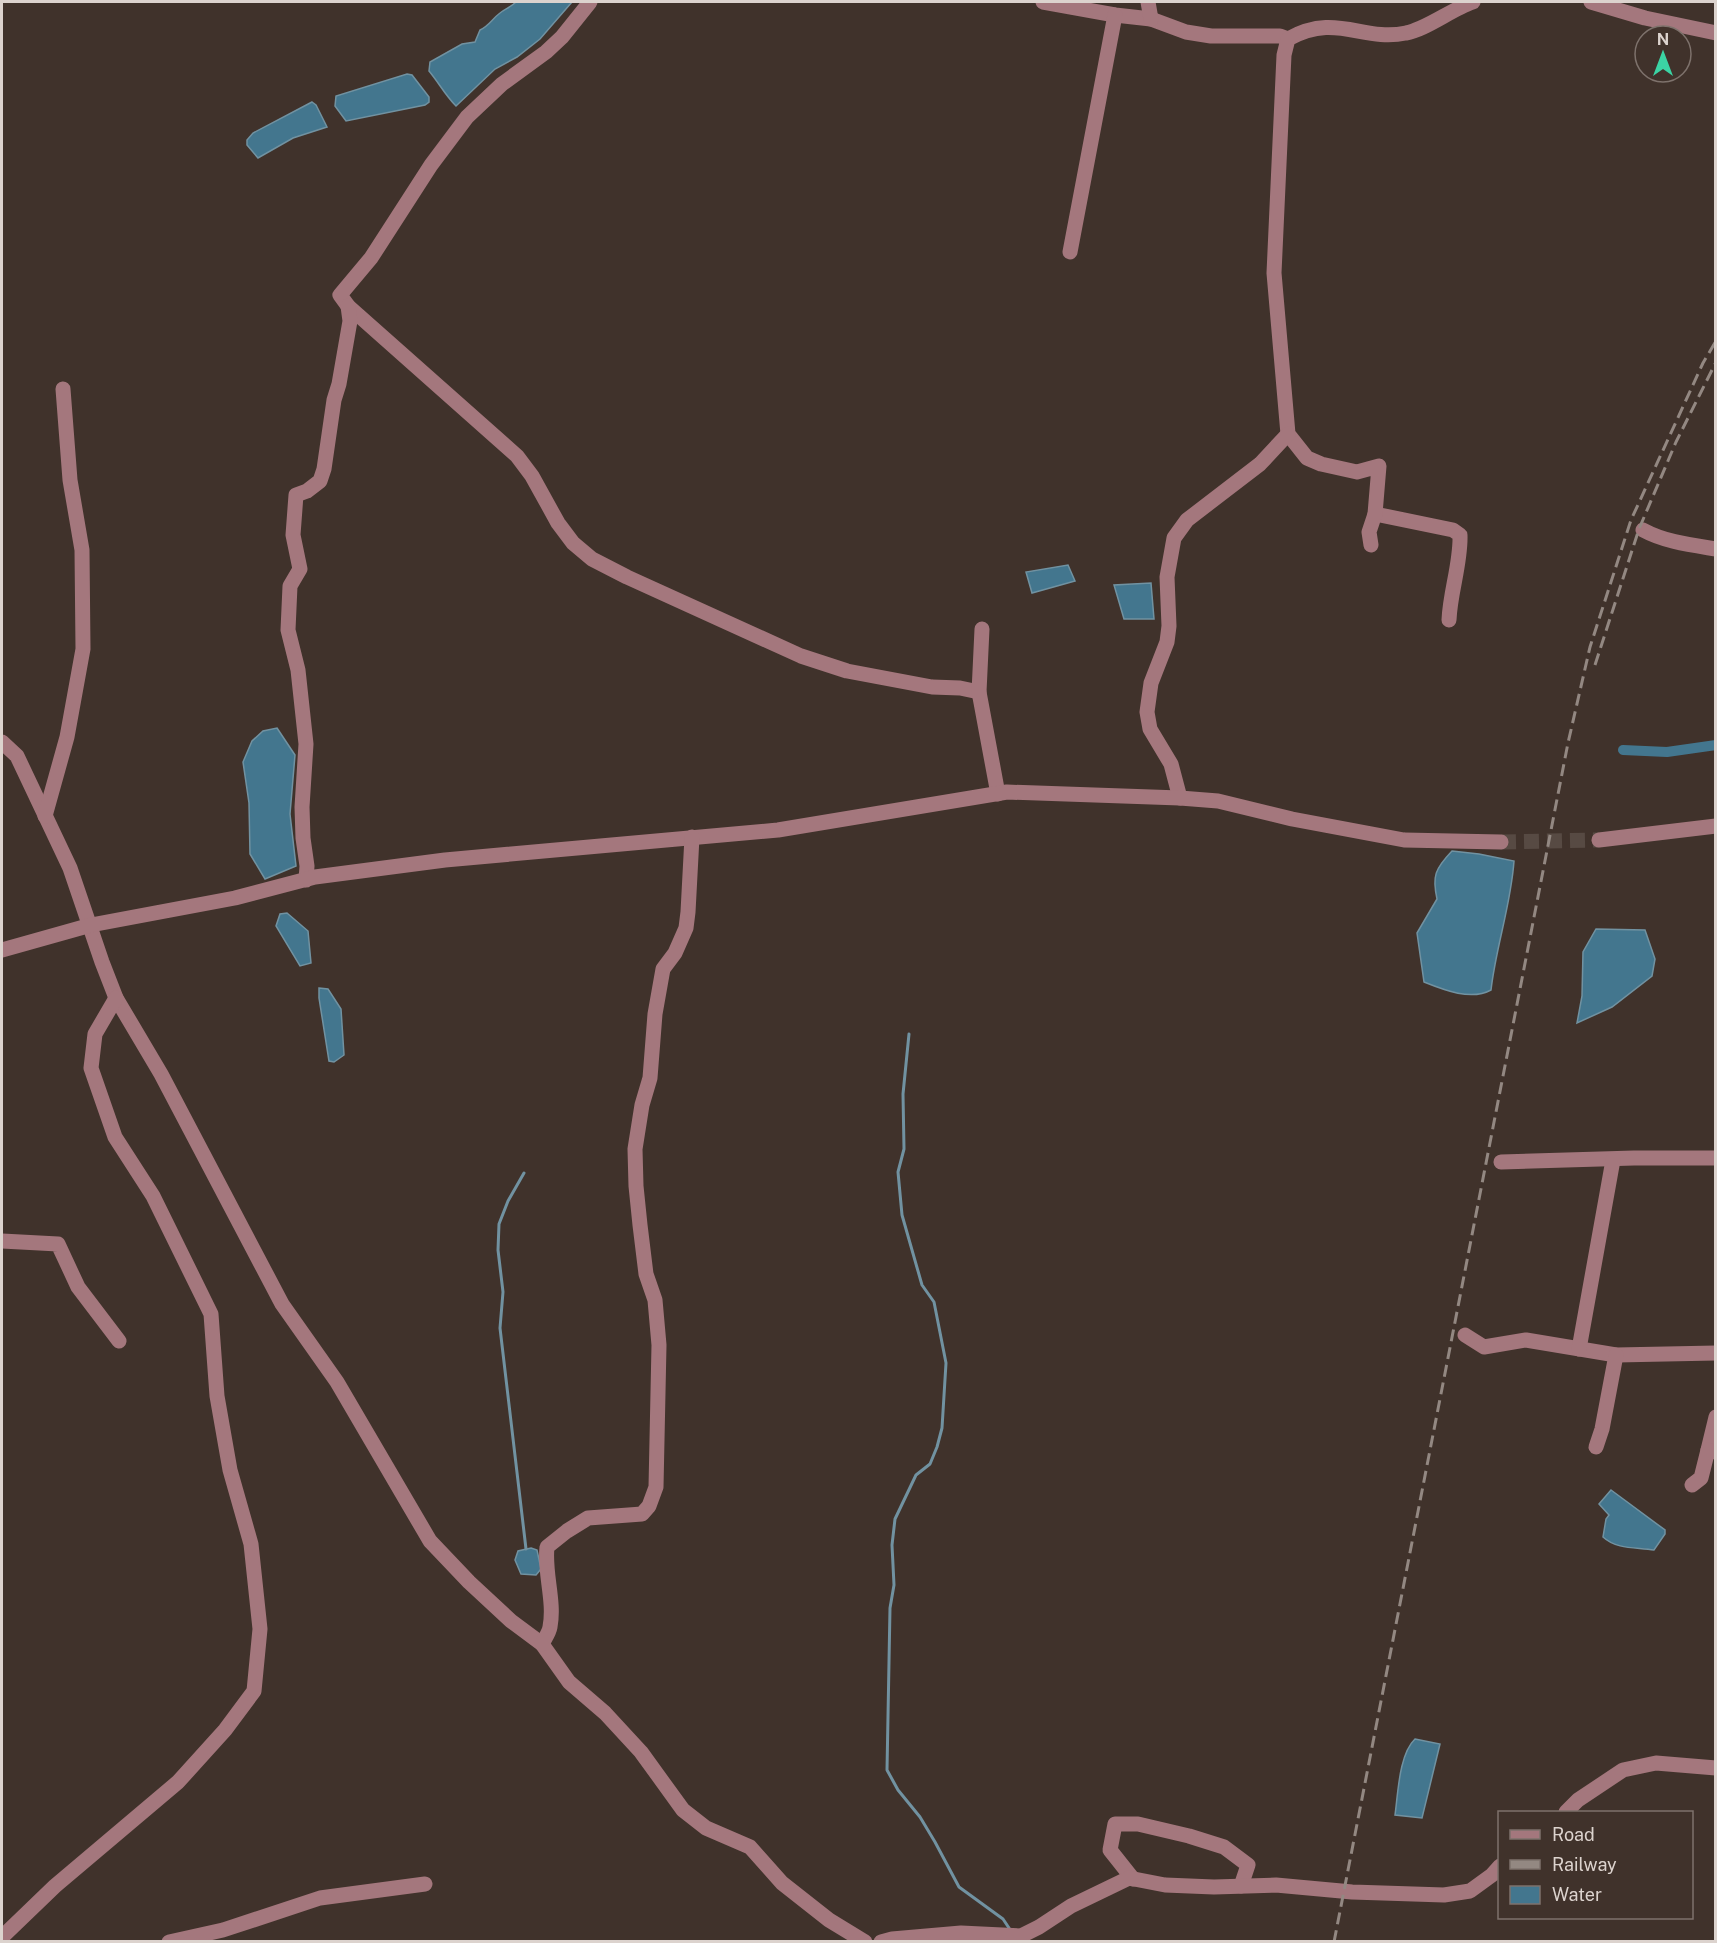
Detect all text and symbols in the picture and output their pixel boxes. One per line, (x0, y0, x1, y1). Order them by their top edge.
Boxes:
north arrow (1633, 24, 1693, 84)
text: N (1657, 30, 1669, 49)
legend (1498, 1811, 1693, 1919)
text: Road (1552, 1824, 1595, 1845)
text: Railway (1552, 1854, 1617, 1875)
text: Water (1552, 1884, 1602, 1905)

